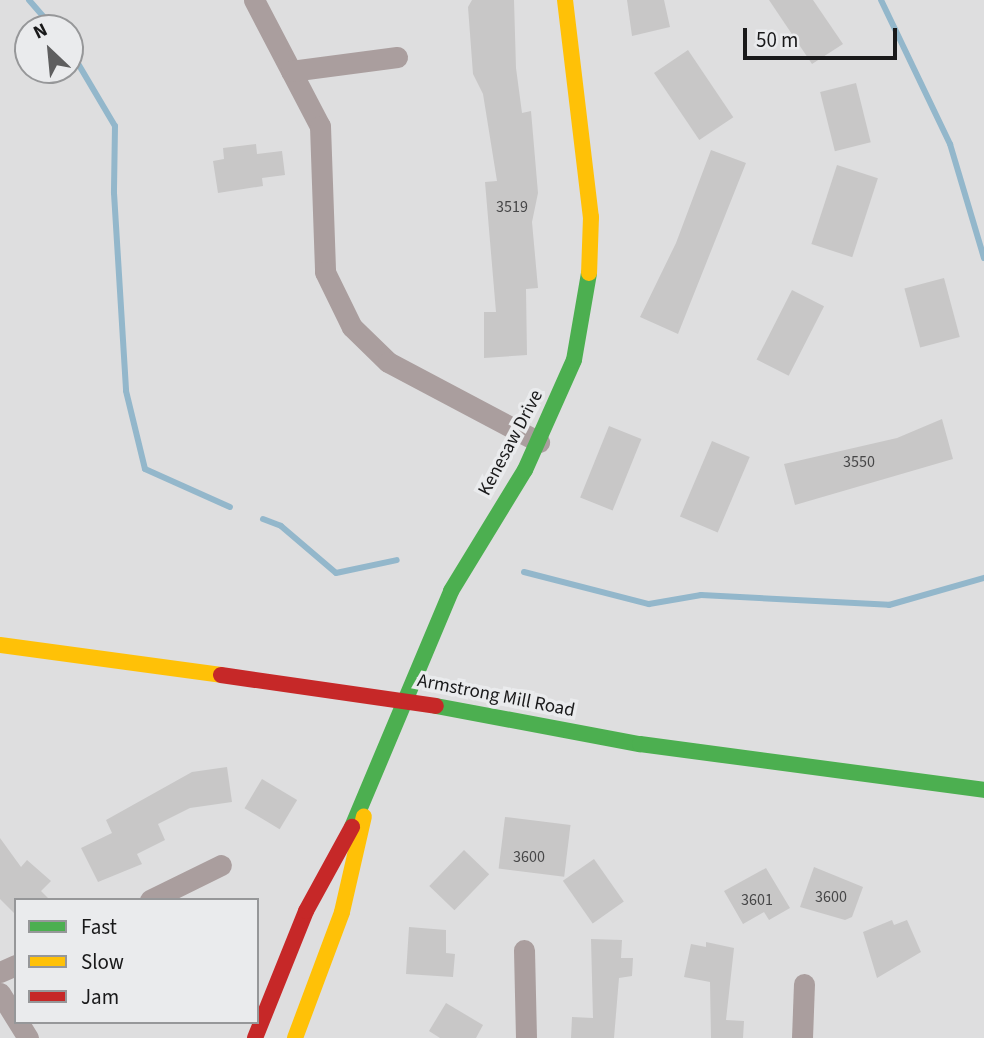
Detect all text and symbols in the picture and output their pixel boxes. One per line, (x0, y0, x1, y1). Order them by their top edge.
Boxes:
north arrow (14, 14, 84, 84)
scale bar (746, 14, 900, 58)
text: N (29, 17, 52, 46)
text: 50 m (756, 25, 798, 55)
house number: 3519 (496, 197, 528, 217)
street label: Kenesaw Drive (474, 386, 548, 500)
house number: 3550 (843, 452, 875, 472)
street label: Armstrong Mill Road (415, 670, 577, 722)
house number: 3600 (513, 847, 545, 867)
house number: 3600 (815, 887, 847, 907)
house number: 3601 (741, 890, 773, 910)
legend (14, 898, 259, 1024)
text: Fast (81, 912, 117, 942)
text: Slow (81, 947, 124, 977)
text: Jam (81, 982, 119, 1012)

